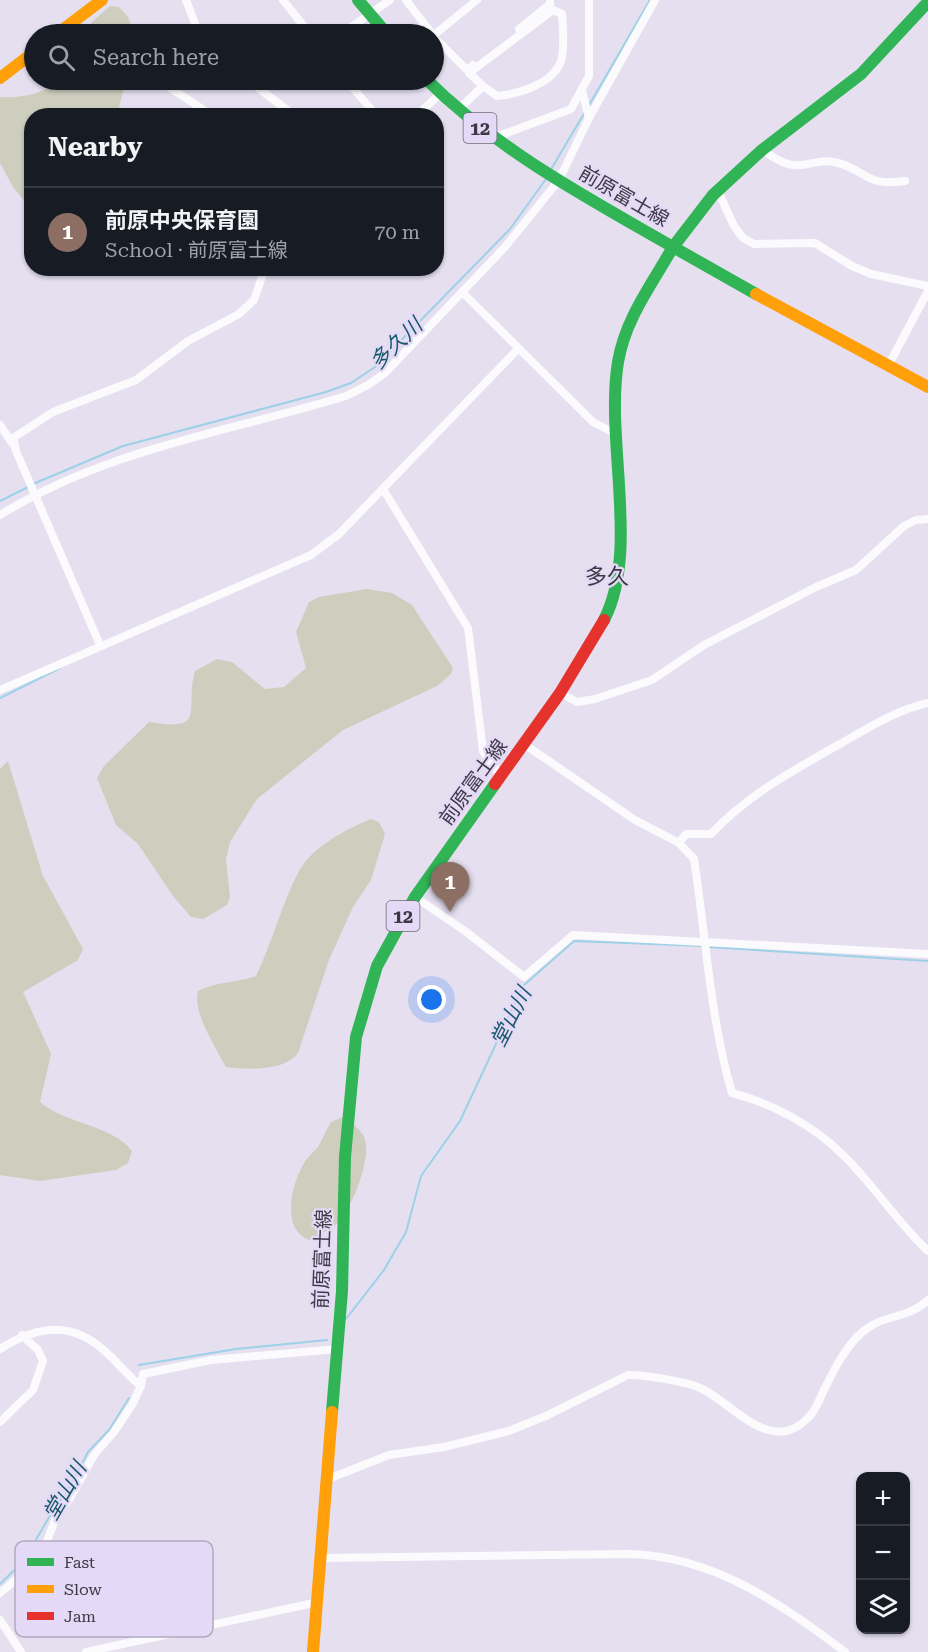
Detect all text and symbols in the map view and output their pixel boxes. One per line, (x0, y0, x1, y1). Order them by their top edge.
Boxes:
search box (24, 24, 444, 90)
icon: search (45, 41, 78, 74)
text: Search here (93, 45, 219, 70)
road number: 12 (464, 113, 496, 143)
text: Nearby (48, 132, 142, 162)
street label: 前原富士線 (575, 161, 673, 231)
text: 前原中央保育園 (105, 208, 259, 233)
text: 1 (62, 220, 73, 244)
text: 70 m (374, 220, 420, 244)
text: School · 前原富士線 (105, 238, 288, 262)
water label: 多久川 (365, 312, 428, 375)
district label: 多久 (585, 564, 629, 589)
street label: 前原富士線 (434, 734, 512, 830)
pin: 1 (430, 862, 470, 912)
road number: 12 (386, 901, 420, 931)
water label: 堂山川 (486, 982, 537, 1051)
your location (417, 985, 446, 1014)
street label: 前原富士線 (308, 1209, 336, 1309)
water label: 堂山川 (39, 1456, 92, 1524)
map controls (856, 1472, 910, 1634)
button: + (856, 1472, 910, 1526)
button: − (856, 1526, 910, 1580)
legend (15, 1541, 213, 1637)
text: Fast (64, 1553, 95, 1572)
text: Slow (64, 1580, 102, 1599)
button: layers (856, 1580, 910, 1634)
text: Jam (64, 1607, 96, 1626)

